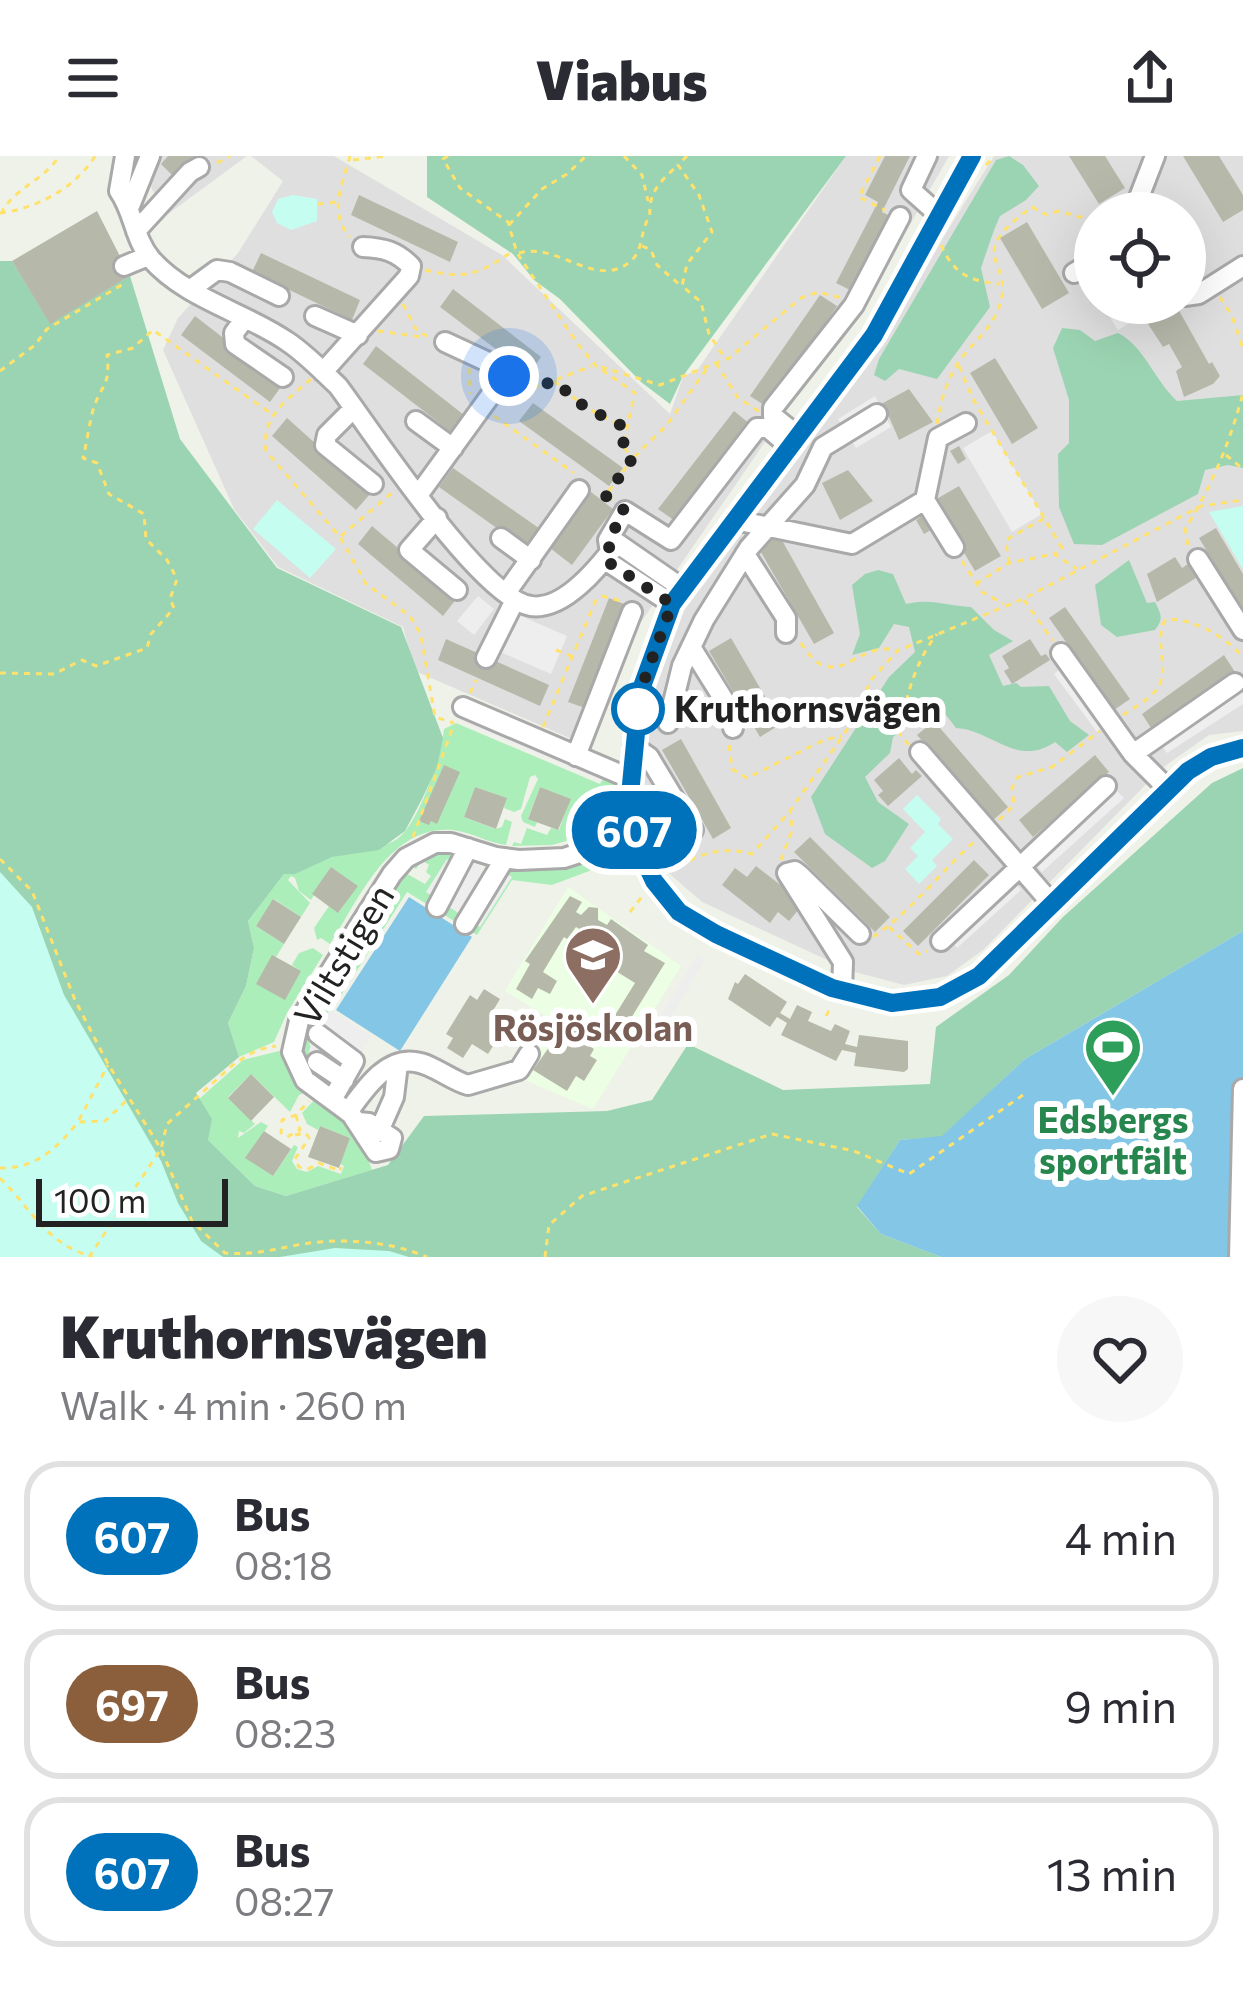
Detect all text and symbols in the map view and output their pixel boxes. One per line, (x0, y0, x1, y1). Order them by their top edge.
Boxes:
icon: menu (60, 45, 126, 111)
text: Viabus (536, 45, 707, 111)
icon: share (1117, 45, 1183, 111)
map controls (1074, 192, 1206, 324)
button: locate (1074, 192, 1206, 324)
your location (479, 346, 539, 406)
marker: Kruthornsvägen (613, 684, 663, 734)
place label: Kruthornsvägen (674, 685, 941, 729)
line badge: 607 (565, 791, 703, 869)
text: 607 (596, 804, 672, 856)
street label: Viltstigen (283, 875, 402, 1033)
school or university icon: Rösjöskolan (562, 924, 624, 1006)
place label: Rösjöskolan (493, 1004, 693, 1048)
sports icon: Edsbergs sportfält (1082, 1016, 1144, 1098)
place label: Edsbergs sportfält (1038, 1096, 1188, 1181)
scale bar (36, 1173, 228, 1226)
text: 100 m (54, 1179, 146, 1220)
button: heart (1057, 1296, 1183, 1422)
text: Kruthornsvägen (60, 1300, 488, 1370)
text: Walk · 4 min · 260 m (60, 1380, 407, 1428)
text: Bus (234, 1485, 310, 1540)
text: 4 min (1065, 1509, 1177, 1564)
text: 607 (94, 1510, 170, 1562)
text: 08:18 (234, 1540, 333, 1588)
text: Bus (234, 1653, 310, 1708)
text: 9 min (1064, 1677, 1177, 1732)
text: 697 (95, 1678, 169, 1730)
text: 08:23 (234, 1708, 336, 1756)
text: Bus (234, 1821, 310, 1876)
text: 13 min (1047, 1845, 1177, 1900)
text: 607 (94, 1846, 170, 1898)
text: 08:27 (234, 1876, 334, 1924)

